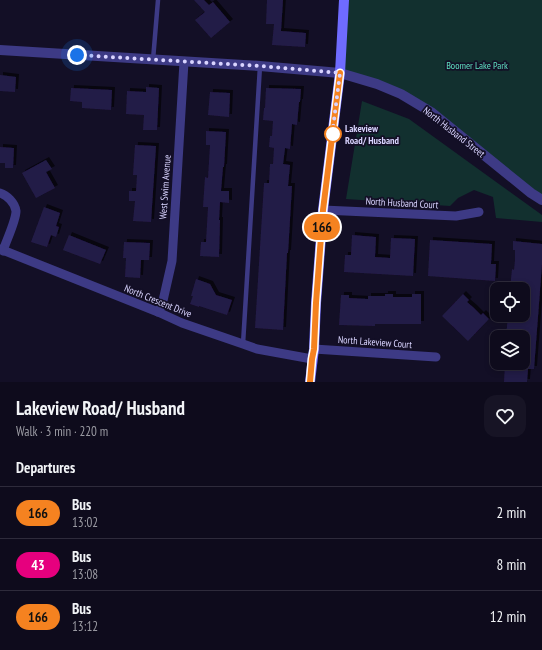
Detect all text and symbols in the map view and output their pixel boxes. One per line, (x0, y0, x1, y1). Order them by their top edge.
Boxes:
your location (67, 45, 87, 65)
park label: Boomer Lake Park (446, 59, 508, 72)
street label: North Husband Street (420, 104, 488, 160)
place label: Lakeview Road/ Husband (345, 122, 400, 147)
marker: Lakeview Road/ Husband (324, 125, 342, 143)
street label: West Swim Avenue (156, 154, 174, 220)
street label: North Husband Court (365, 195, 439, 211)
line badge: 166 (299, 214, 345, 240)
text: 166 (312, 218, 332, 236)
street label: North Crescent Drive (122, 282, 194, 320)
map controls (490, 282, 530, 370)
button: locate (490, 282, 530, 322)
button: layers (490, 330, 530, 370)
street label: North Lakeview Court (337, 333, 413, 351)
button: heart (484, 395, 526, 437)
text: Lakeview Road/ Husband (16, 396, 185, 420)
text: Walk · 3 min · 220 m (16, 423, 108, 440)
text: Departures (16, 458, 75, 477)
text: Bus (72, 495, 91, 514)
text: 2 min (496, 503, 526, 522)
text: 166 (28, 504, 48, 522)
text: 13:02 (72, 514, 98, 531)
text: Bus (72, 547, 91, 566)
text: 8 min (496, 555, 526, 574)
text: 43 (31, 556, 45, 574)
text: 13:08 (72, 566, 98, 583)
text: Bus (72, 599, 91, 618)
text: 12 min (490, 607, 526, 626)
text: 166 (28, 608, 48, 626)
text: 13:12 (72, 618, 98, 635)

